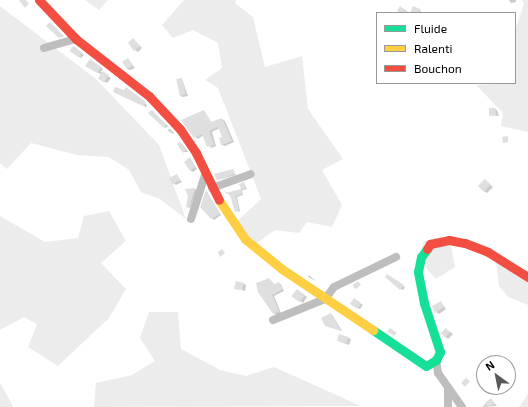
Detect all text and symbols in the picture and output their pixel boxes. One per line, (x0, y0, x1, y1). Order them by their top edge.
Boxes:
legend (376, 12, 516, 84)
text: Fluide (414, 21, 447, 35)
text: Ralenti (414, 41, 453, 55)
text: Bouchon (414, 61, 462, 75)
north arrow (476, 355, 516, 395)
text: N (483, 358, 497, 373)

